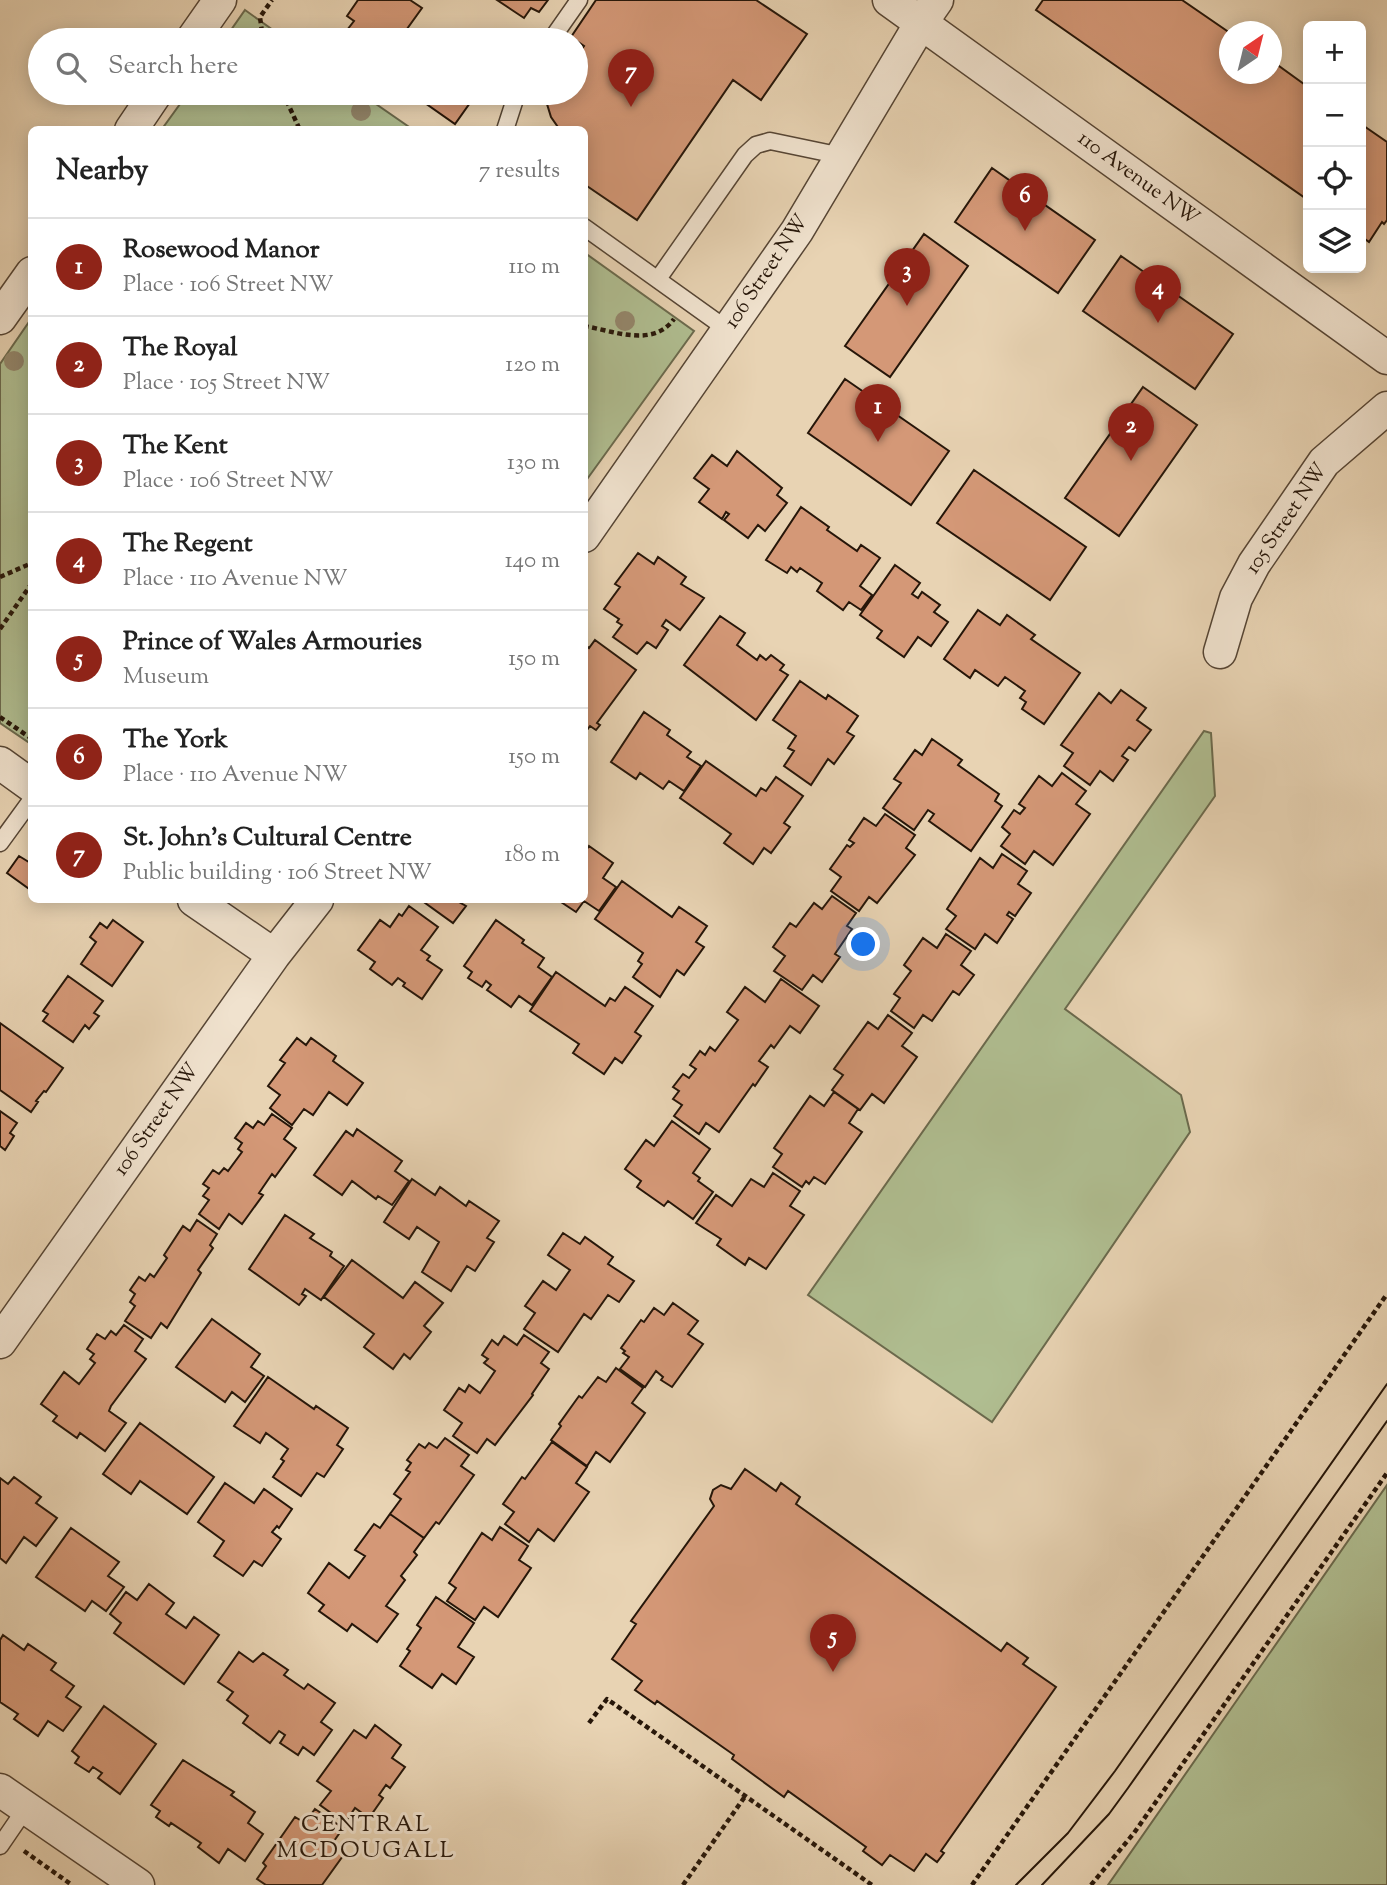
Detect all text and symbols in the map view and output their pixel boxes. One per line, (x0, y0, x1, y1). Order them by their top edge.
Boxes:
north arrow (1219, 21, 1282, 84)
map controls (1303, 21, 1366, 273)
button: + (1303, 21, 1366, 84)
search box (28, 28, 588, 105)
icon: search (52, 48, 90, 86)
text: Search here (108, 48, 238, 85)
pin: 7 (608, 49, 654, 107)
button: − (1303, 84, 1366, 147)
street label: 110 Avenue NW (1071, 124, 1205, 234)
button: locate (1303, 147, 1366, 210)
text: Nearby (56, 150, 148, 193)
text: 7 results (479, 155, 560, 188)
pin: 6 (1002, 173, 1048, 231)
street label: 106 Street NW (718, 209, 816, 335)
button: layers (1303, 210, 1366, 273)
text: Rosewood Manor (123, 232, 319, 269)
pin: 3 (884, 248, 930, 306)
text: 1 (75, 251, 83, 284)
text: 110 m (509, 251, 560, 284)
pin: 4 (1135, 265, 1181, 323)
text: Place · 106 Street NW (123, 269, 334, 302)
text: The Royal (123, 330, 238, 367)
text: 2 (74, 349, 84, 382)
text: 120 m (505, 349, 560, 382)
text: Place · 105 Street NW (123, 367, 330, 400)
pin: 1 (855, 384, 901, 442)
pin: 2 (1108, 403, 1154, 461)
text: The Kent (123, 428, 228, 465)
text: 3 (74, 447, 84, 480)
text: 130 m (507, 447, 560, 480)
street label: 105 Street NW (1239, 457, 1335, 581)
text: Place · 106 Street NW (123, 465, 334, 498)
text: The Regent (123, 526, 253, 563)
text: 4 (73, 545, 85, 578)
text: 140 m (505, 545, 560, 578)
text: Place · 110 Avenue NW (123, 563, 347, 596)
text: Prince of Wales Armouries (123, 624, 422, 661)
text: 5 (75, 643, 83, 676)
text: 150 m (508, 643, 560, 676)
text: Museum (123, 661, 209, 694)
text: The York (123, 722, 228, 759)
text: 6 (73, 741, 85, 774)
text: 150 m (508, 741, 560, 774)
text: Place · 110 Avenue NW (123, 759, 347, 792)
text: St. John's Cultural Centre (123, 820, 412, 857)
text: 7 (73, 839, 85, 872)
text: 180 m (505, 839, 560, 872)
text: Public building · 106 Street NW (123, 857, 432, 890)
your location (846, 927, 880, 961)
street label: 106 Street NW (107, 1057, 207, 1183)
pin: 5 (810, 1614, 856, 1672)
district label: CENTRAL MCDOUGALL (276, 1809, 456, 1868)

